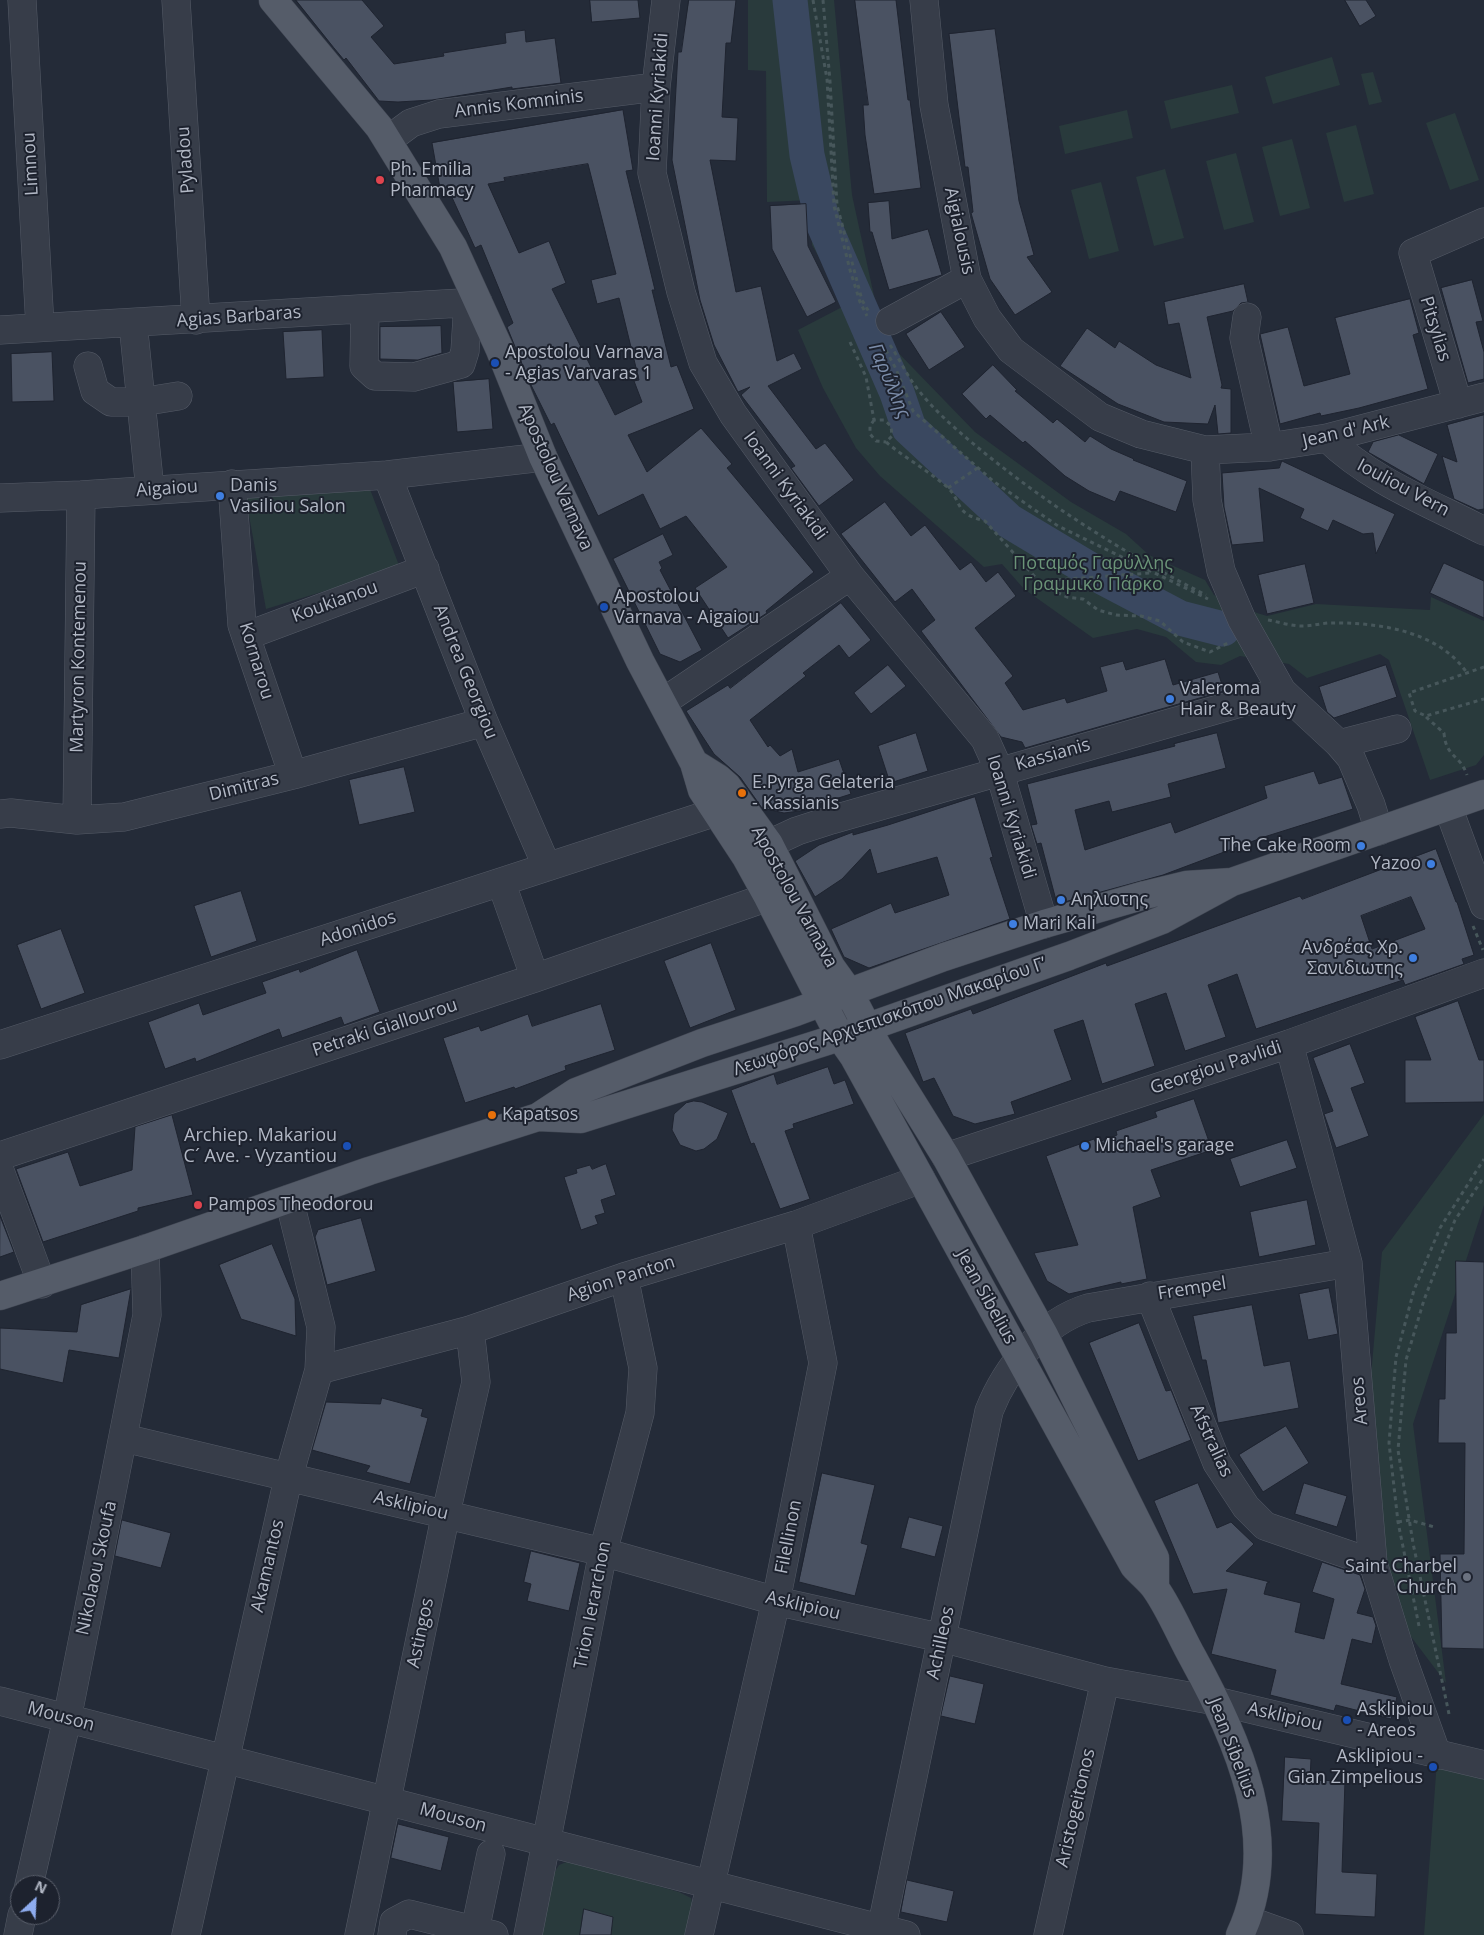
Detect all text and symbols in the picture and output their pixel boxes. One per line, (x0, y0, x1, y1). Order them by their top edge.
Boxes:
street label: Ioanni Kyriakidi (643, 32, 673, 162)
street label: Annis Komninis (453, 85, 585, 123)
street label: Pyladou (173, 126, 199, 194)
street label: Limnou (19, 132, 43, 196)
place label: Ph. Emilia Pharmacy (390, 159, 474, 202)
marker: Ph. Emilia Pharmacy (374, 174, 386, 186)
street label: Aigialousis (939, 186, 979, 276)
street label: Pitsylias (1415, 294, 1455, 364)
street label: Agias Barbaras (176, 302, 302, 332)
water label: Γαρύλλης (863, 340, 915, 422)
place label: Apostolou Varnava - Agias Varvaras 1 (505, 342, 663, 384)
marker: Apostolou Varnava - Agias Varvaras 1 (489, 357, 501, 369)
street label: Apostolou Varnava (513, 400, 597, 554)
street label: Jean d' Ark (1300, 412, 1392, 452)
street label: Ioanni Kyriakidi (738, 428, 832, 544)
street label: Iouliou Vern (1353, 455, 1453, 521)
place label: Danis Vasiliou Salon (230, 475, 346, 518)
street label: Aigaiou (135, 476, 199, 502)
marker: Danis Vasiliou Salon (214, 490, 226, 502)
park label: Ποταμός Γαρύλλης Γραμμικό Πάρκο (1013, 553, 1173, 596)
street label: Martyron Kontemenou (67, 561, 91, 753)
street label: Koukianou (289, 576, 381, 628)
place label: Apostolou Varnava - Aigaiou (614, 586, 759, 628)
marker: Apostolou Varnava - Aigaiou (598, 601, 610, 613)
street label: Andrea Georgiou (428, 602, 502, 742)
street label: Kornarou (234, 620, 278, 702)
place label: Valeroma Hair & Beauty (1180, 678, 1296, 721)
marker: Valeroma Hair & Beauty (1164, 693, 1176, 705)
street label: Kassianis (1013, 734, 1093, 776)
street label: Ioanni Kyriakidi (982, 752, 1040, 882)
street label: Dimitras (207, 768, 281, 806)
place label: E.Pyrga Gelateria - Kassianis (752, 772, 895, 814)
marker: E.Pyrga Gelateria - Kassianis (736, 787, 748, 799)
street label: Apostolou Varnava (746, 823, 842, 971)
place label: The Cake Room (1220, 835, 1351, 857)
marker: The Cake Room (1355, 840, 1367, 852)
place label: Yazoo (1371, 853, 1421, 875)
marker: Yazoo (1425, 858, 1437, 870)
place label: Αηλιοτης (1071, 889, 1148, 911)
marker: Αηλιοτης (1055, 894, 1067, 906)
street label: Adonidos (317, 906, 399, 952)
place label: Mari Kali (1023, 913, 1096, 935)
marker: Mari Kali (1007, 918, 1019, 930)
place label: Ανδρέας Χρ. Σανιδιωτης (1301, 937, 1403, 980)
marker: Ανδρέας Χρ. Σανιδιωτης (1407, 952, 1419, 964)
street label: Λεωφόρος Αρχιεπισκόπου Μακαρίου Γ’ (731, 953, 1049, 1081)
street label: Petraki Giallourou (310, 994, 460, 1062)
street label: Georgiou Pavlidi (1148, 1037, 1284, 1099)
place label: Kapatsos (502, 1104, 578, 1126)
marker: Kapatsos (486, 1109, 498, 1121)
place label: Archiep. Makariou C´ Ave. - Vyzantiou (184, 1125, 337, 1168)
place label: Michael's garage (1095, 1135, 1234, 1157)
marker: Archiep. Makariou C´ Ave. - Vyzantiou (341, 1140, 353, 1152)
marker: Michael's garage (1079, 1140, 1091, 1152)
place label: Pampos Theodorou (208, 1194, 374, 1216)
marker: Pampos Theodorou (192, 1199, 204, 1211)
street label: Jean Sibelius (951, 1246, 1021, 1348)
street label: Agion Panton (564, 1251, 678, 1307)
street label: Frempel (1156, 1273, 1228, 1305)
street label: Areos (1347, 1376, 1373, 1426)
street label: Afstralias (1185, 1401, 1237, 1481)
street label: Asklipiou (372, 1487, 450, 1525)
street label: Filellinon (771, 1498, 807, 1576)
street label: Nikolaou Skoufa (72, 1499, 122, 1637)
street label: Akamantos (247, 1518, 289, 1614)
street label: Trion Ierarchon (570, 1539, 616, 1671)
place label: Saint Charbel Church (1345, 1556, 1457, 1598)
marker: Saint Charbel Church (1461, 1571, 1473, 1583)
street label: Asklipiou (764, 1587, 842, 1625)
street label: Astingos (403, 1596, 439, 1670)
street label: Achilleos (923, 1604, 959, 1682)
street label: Jean Sibelius (1203, 1695, 1261, 1801)
street label: Mouson (25, 1698, 97, 1736)
street label: Asklipiou (1246, 1698, 1324, 1736)
place label: Asklipiou - Areos (1357, 1699, 1433, 1742)
marker: Asklipiou - Areos (1341, 1714, 1353, 1726)
place label: Asklipiou - Gian Zimpelious (1287, 1746, 1423, 1788)
street label: Aristogeitonos (1052, 1747, 1100, 1869)
marker: Asklipiou - Gian Zimpelious (1427, 1761, 1439, 1773)
street label: Mouson (417, 1799, 489, 1837)
north arrow (10, 1875, 60, 1925)
text: N (32, 1876, 50, 1898)

